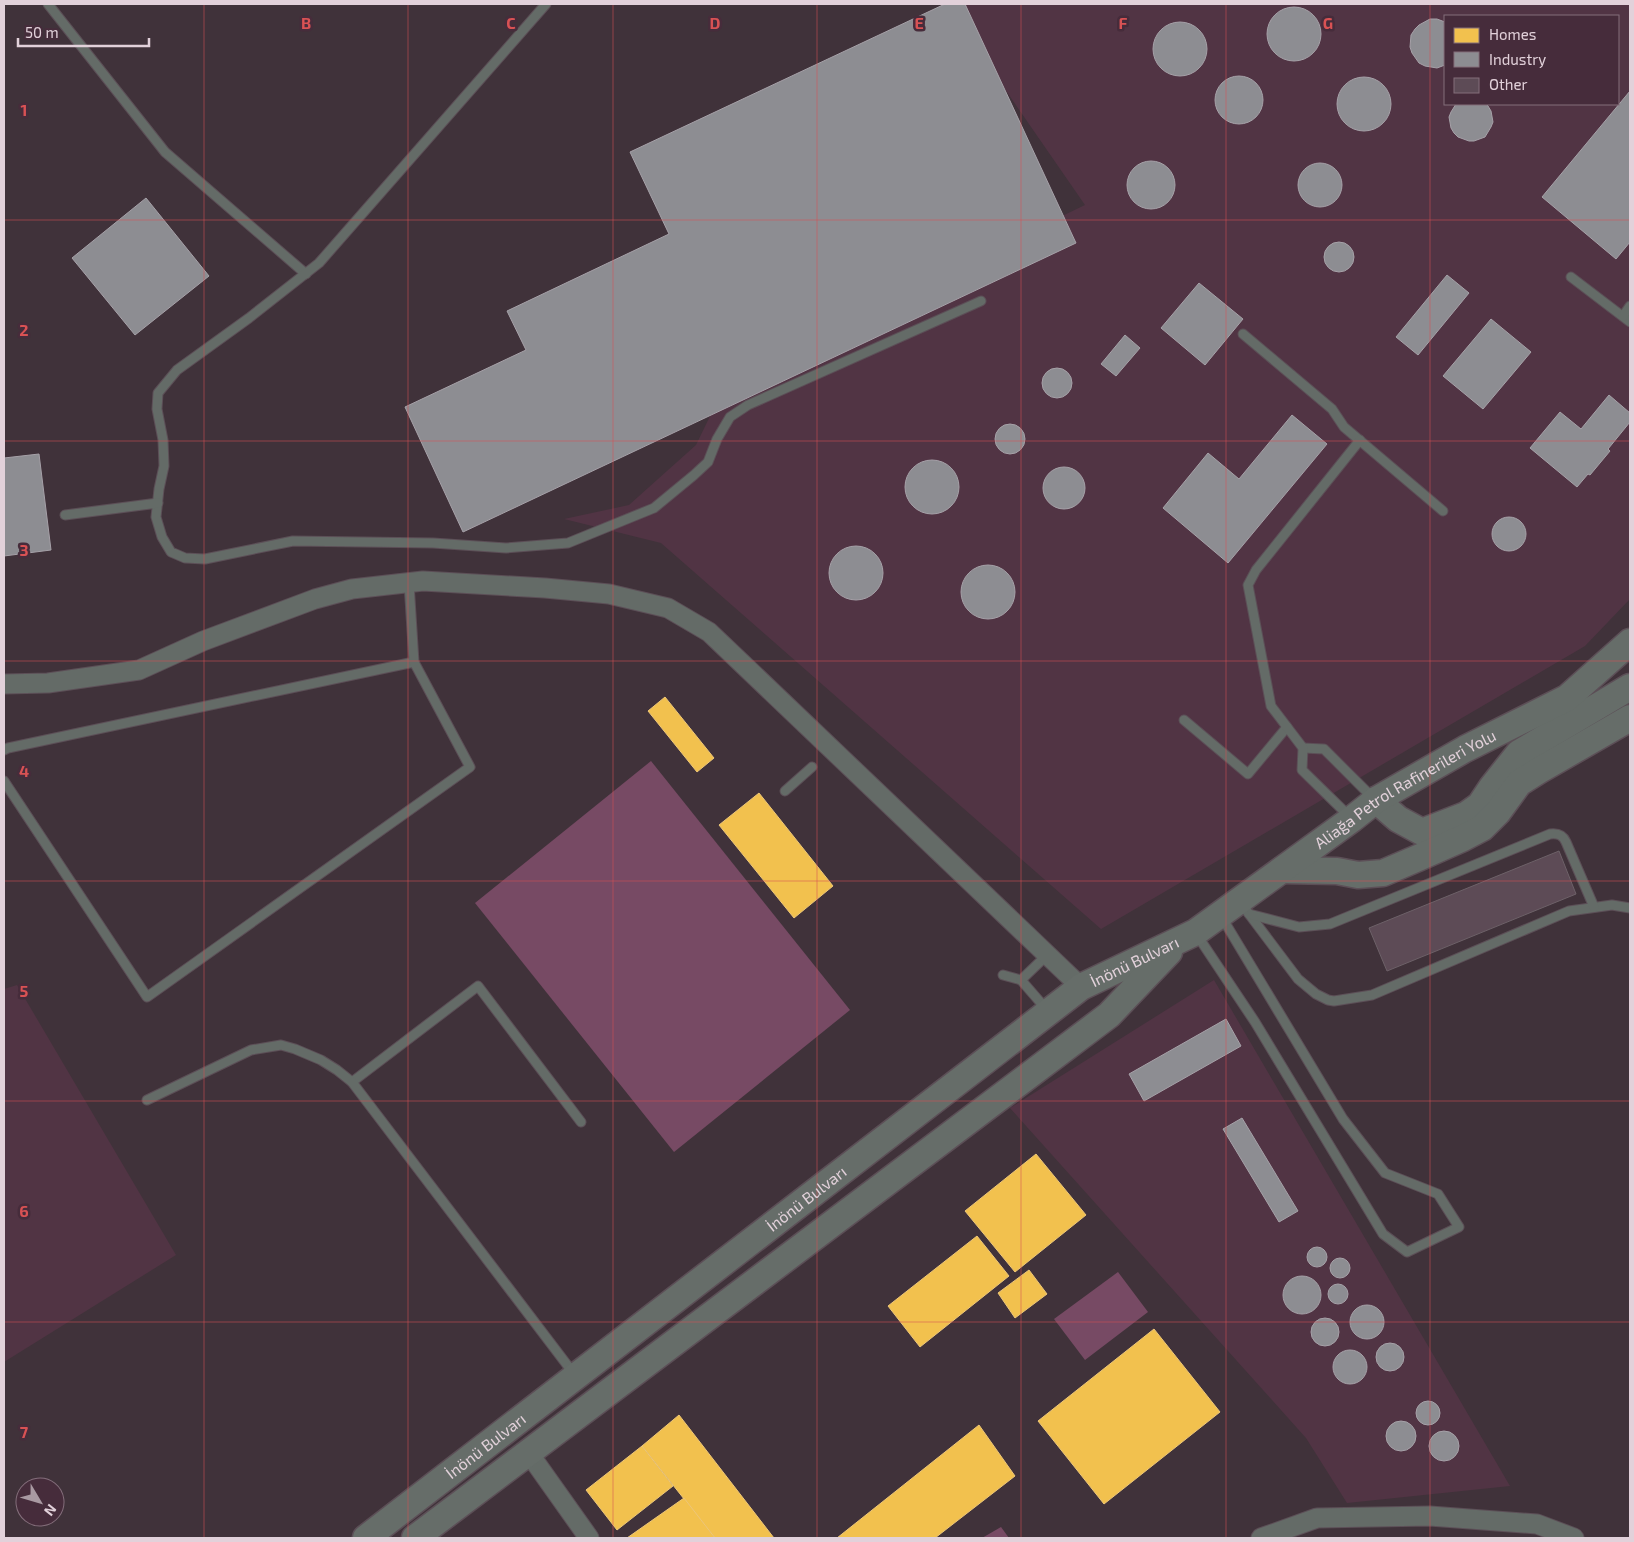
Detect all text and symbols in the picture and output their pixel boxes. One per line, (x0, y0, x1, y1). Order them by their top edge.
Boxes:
text: B (301, 13, 311, 32)
text: C (506, 13, 516, 32)
text: D (710, 13, 721, 32)
text: E (914, 13, 924, 32)
text: F (1119, 13, 1128, 32)
text: G (1323, 13, 1333, 32)
scale bar (18, 15, 149, 47)
legend (1444, 15, 1619, 105)
text: 50 m (25, 23, 59, 41)
text: Homes (1489, 25, 1536, 43)
text: Industry (1489, 50, 1546, 68)
text: Other (1489, 75, 1528, 93)
text: 1 (21, 100, 27, 119)
text: 2 (19, 320, 29, 339)
text: 3 (19, 540, 29, 559)
street label: Aliağa Petrol Rafinerileri Yolu (1310, 725, 1499, 852)
text: 4 (19, 761, 29, 780)
street label: İnönü Bulvarı (1087, 932, 1182, 990)
text: 5 (20, 981, 29, 1000)
street label: İnönü Bulvarı (762, 1161, 850, 1235)
text: 6 (19, 1201, 29, 1220)
street label: İnönü Bulvarı (442, 1409, 529, 1482)
text: 7 (20, 1422, 29, 1441)
north arrow (15, 1477, 65, 1527)
text: N (41, 1501, 60, 1520)

